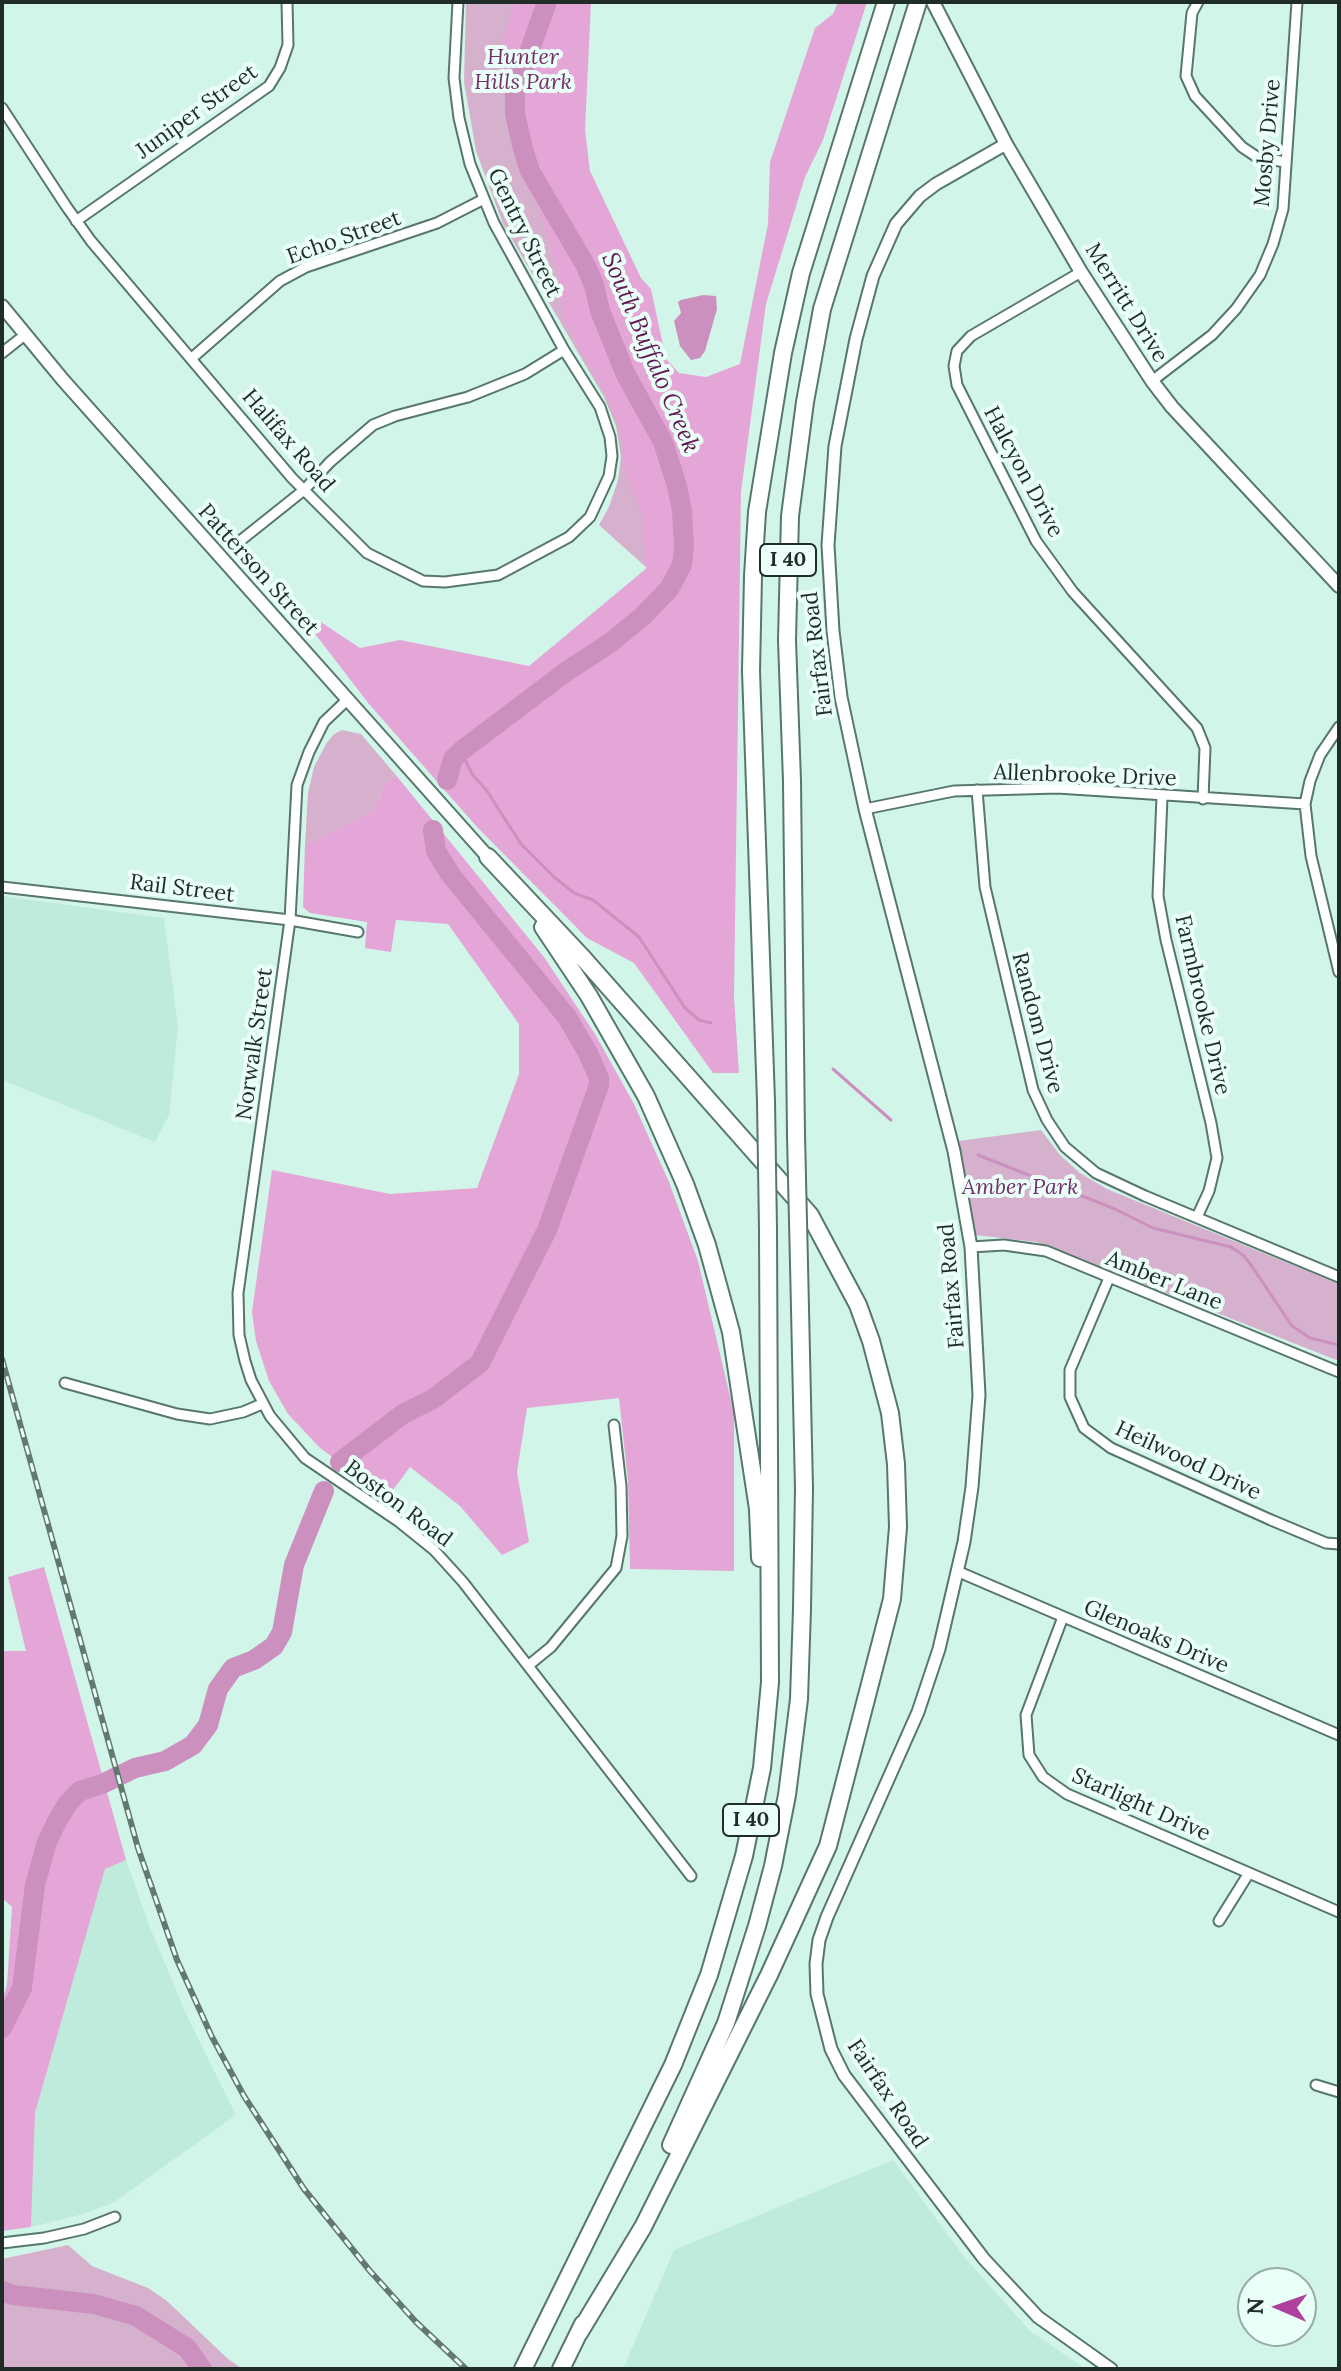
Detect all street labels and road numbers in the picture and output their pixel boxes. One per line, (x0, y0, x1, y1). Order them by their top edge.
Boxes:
street label: Juniper Street (131, 59, 263, 165)
street label: Mosby Drive (1249, 78, 1287, 208)
street label: Gentry Street (481, 164, 567, 302)
street label: Echo Street (283, 205, 405, 271)
street label: Merritt Drive (1079, 239, 1173, 367)
street label: Halifax Road (236, 384, 340, 498)
street label: Halcyon Drive (977, 402, 1069, 542)
street label: Patterson Street (192, 499, 324, 641)
road number: I 40 (760, 544, 816, 576)
street label: Fairfax Road (797, 590, 839, 718)
street label: Allenbrooke Drive (993, 760, 1177, 792)
street label: Rail Street (128, 869, 236, 909)
street label: Farmbrooke Drive (1168, 912, 1236, 1098)
street label: Random Drive (1005, 950, 1069, 1096)
street label: Norwalk Street (231, 966, 279, 1122)
street label: Fairfax Road (933, 1222, 971, 1350)
street label: Amber Lane (1102, 1246, 1226, 1316)
street label: Heilwood Drive (1111, 1416, 1265, 1506)
street label: Boston Road (339, 1455, 457, 1553)
street label: Glenoaks Drive (1079, 1595, 1233, 1679)
street label: Starlight Drive (1068, 1763, 1214, 1847)
road number: I 40 (723, 1804, 779, 1836)
street label: Fairfax Road (841, 2035, 933, 2153)

